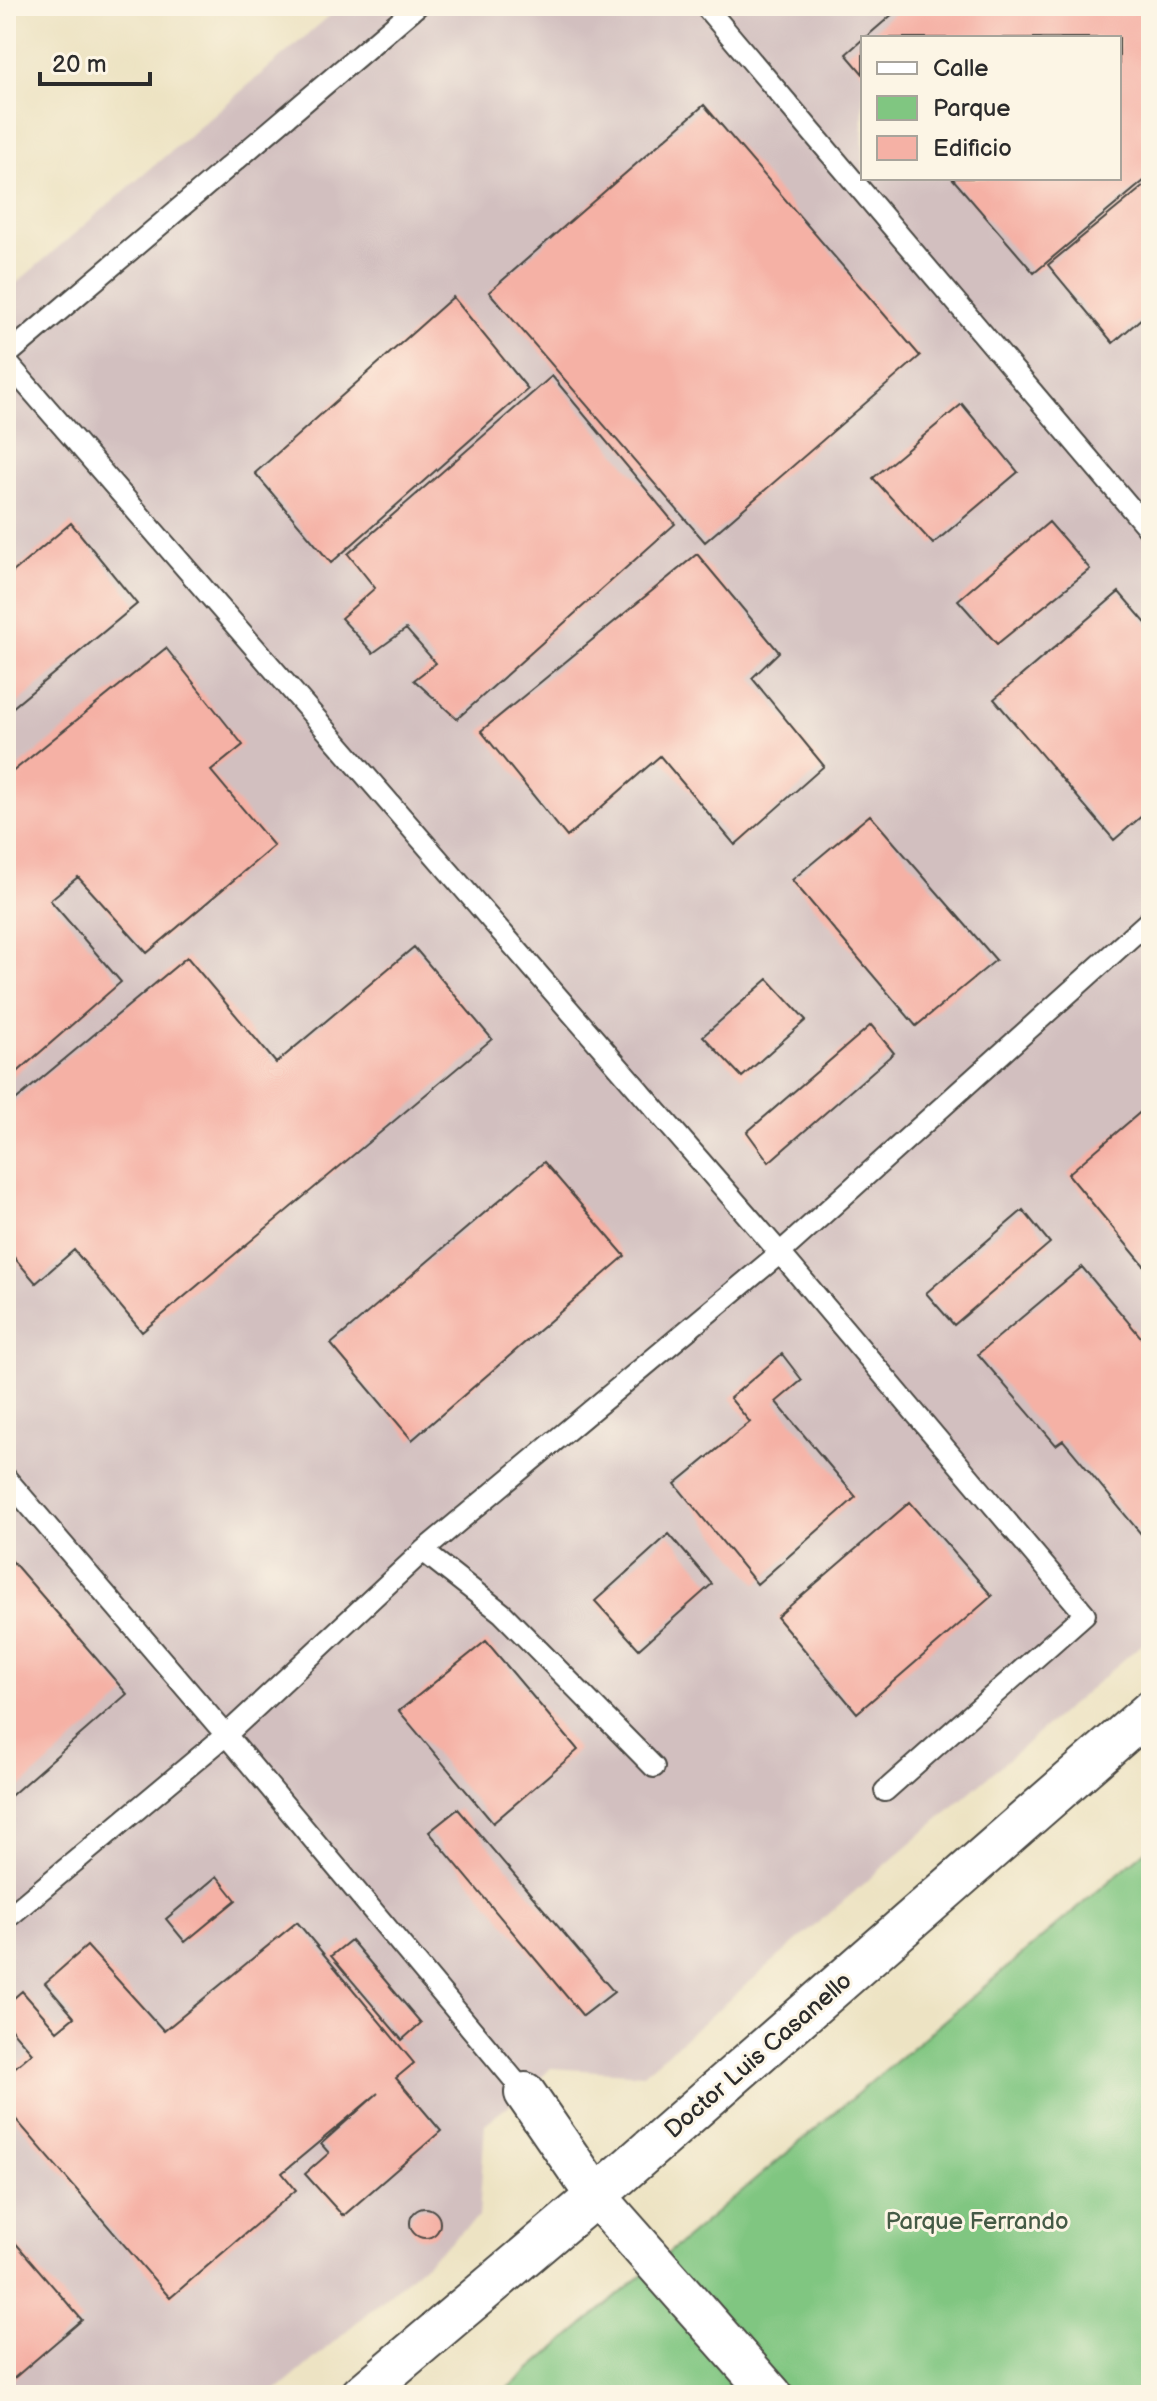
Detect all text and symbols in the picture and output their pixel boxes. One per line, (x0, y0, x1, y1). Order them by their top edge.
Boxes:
scale bar (40, 36, 150, 86)
legend (861, 36, 1121, 180)
text: 20 m (52, 50, 107, 79)
text: Calle (933, 54, 988, 83)
text: Parque (933, 94, 1011, 123)
text: Edificio (933, 134, 1012, 163)
street label: Doctor Luis Casanello (659, 1966, 858, 2144)
park label: Parque Ferrando (885, 2207, 1069, 2236)

